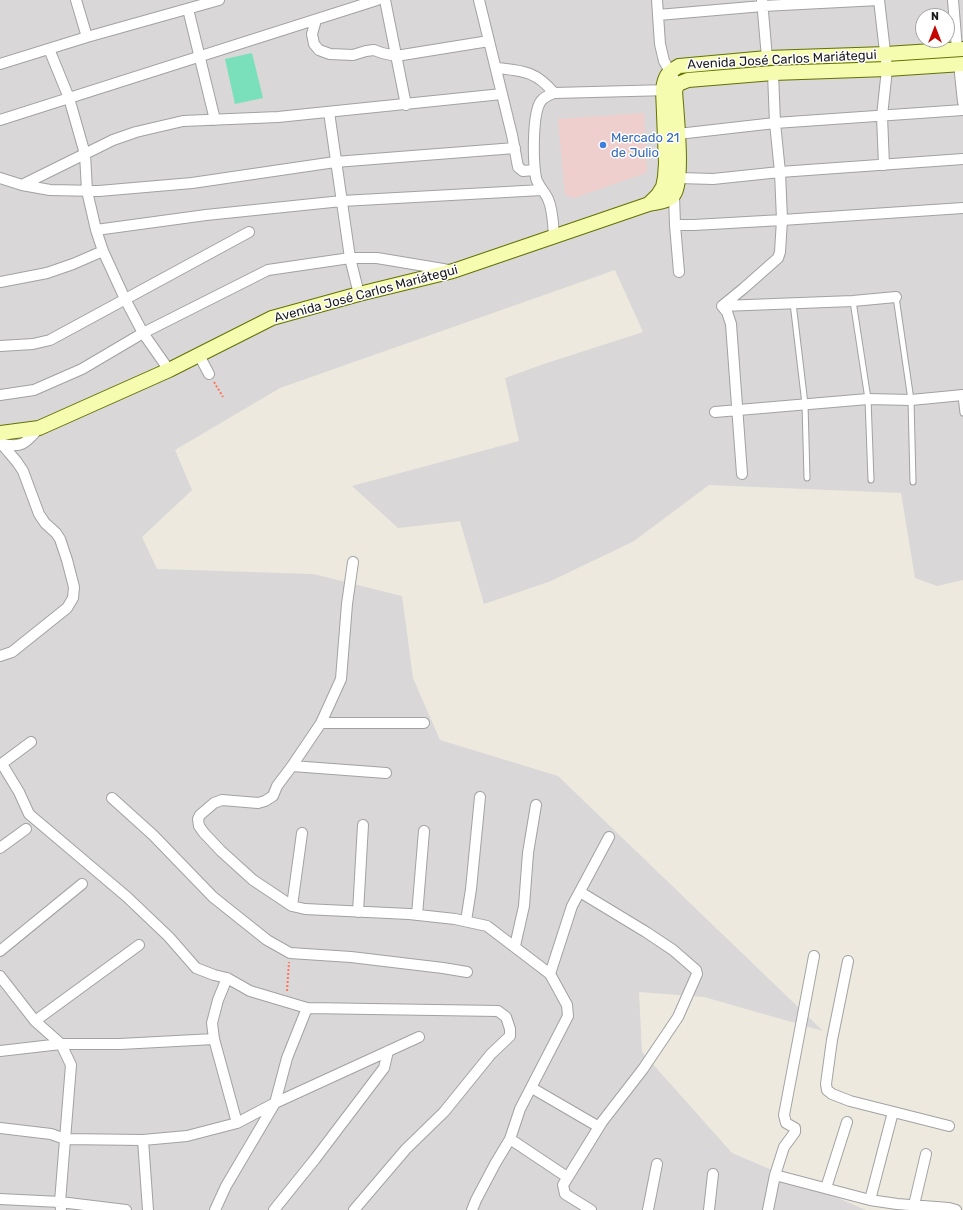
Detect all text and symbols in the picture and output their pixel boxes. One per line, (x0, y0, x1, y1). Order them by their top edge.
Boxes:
north arrow (915, 8, 955, 48)
text: N (931, 10, 939, 23)
street label: Avenida José Carlos Mariátegui (687, 47, 877, 73)
place label: Mercado 21 de Julio (611, 130, 679, 161)
marker: Mercado 21 de Julio (598, 140, 608, 150)
street label: Avenida José Carlos Mariátegui (272, 262, 460, 326)

